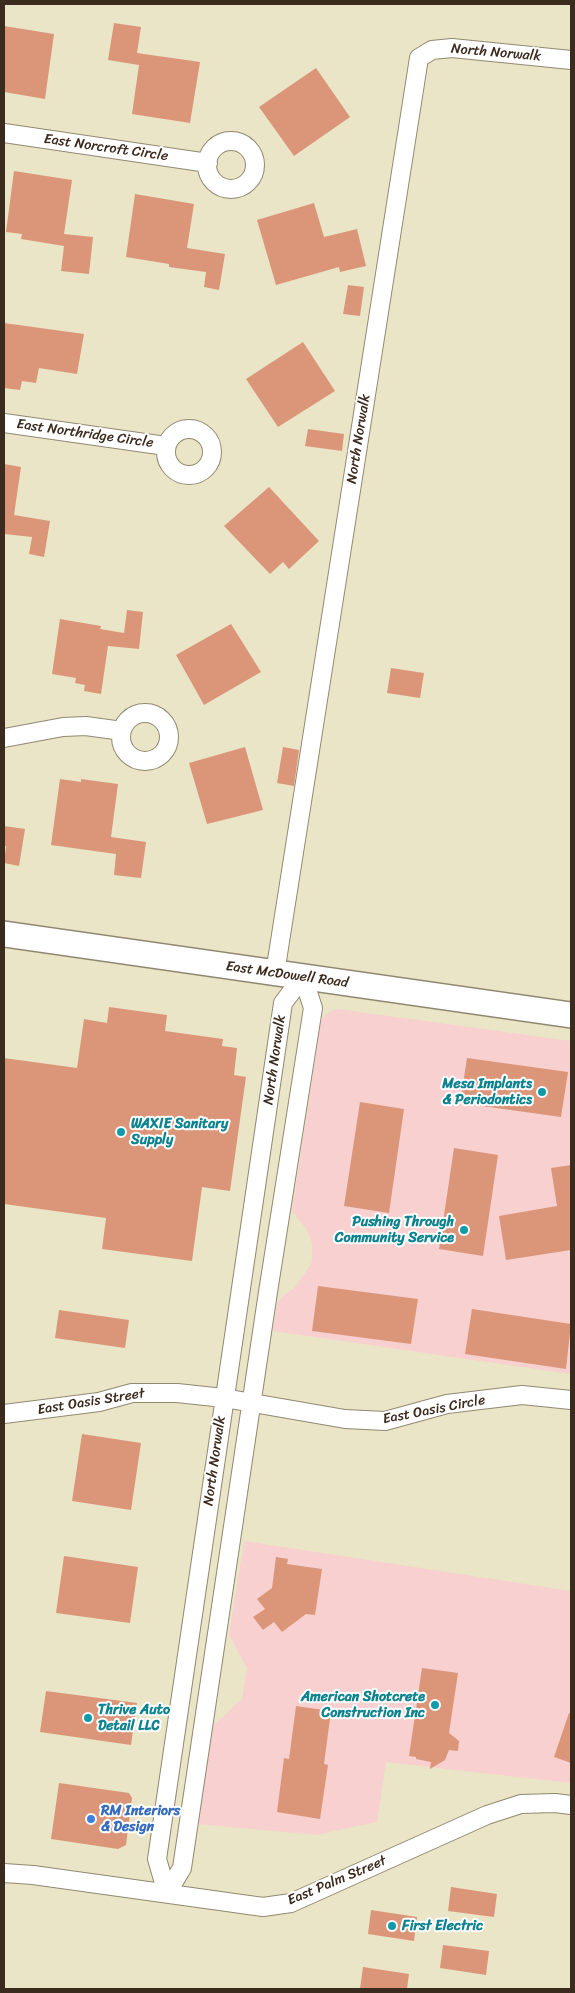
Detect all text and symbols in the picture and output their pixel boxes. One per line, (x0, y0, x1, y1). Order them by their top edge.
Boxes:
street label: North Norwalk (450, 41, 542, 65)
street label: East Norcroft Circle (43, 131, 169, 165)
street label: North Norwalk (344, 393, 374, 485)
street label: East Northridge Circle (16, 416, 154, 452)
street label: East McDowell Road (225, 958, 349, 992)
street label: North Norwalk (260, 1014, 290, 1106)
place label: Mesa Implants & Periodontics (442, 1076, 532, 1108)
marker: Mesa Implants & Periodontics (536, 1086, 548, 1098)
place label: WAXIE Sanitary Supply (131, 1116, 228, 1148)
marker: WAXIE Sanitary Supply (115, 1126, 127, 1138)
place label: Pushing Through Community Service (335, 1214, 454, 1246)
marker: Pushing Through Community Service (458, 1224, 470, 1236)
street label: East Oasis Street (36, 1385, 146, 1419)
street label: East Oasis Circle (381, 1392, 487, 1428)
street label: North Norwalk (200, 1415, 230, 1507)
place label: American Shotcrete Construction Inc (301, 1689, 425, 1721)
marker: American Shotcrete Construction Inc (429, 1699, 441, 1711)
place label: Thrive Auto Detail LLC (98, 1702, 170, 1734)
marker: Thrive Auto Detail LLC (82, 1712, 94, 1724)
place label: RM Interiors & Design (101, 1803, 180, 1835)
marker: RM Interiors & Design (85, 1813, 97, 1825)
street label: East Palm Street (285, 1853, 389, 1909)
place label: First Electric (402, 1918, 483, 1934)
marker: First Electric (386, 1920, 398, 1932)

